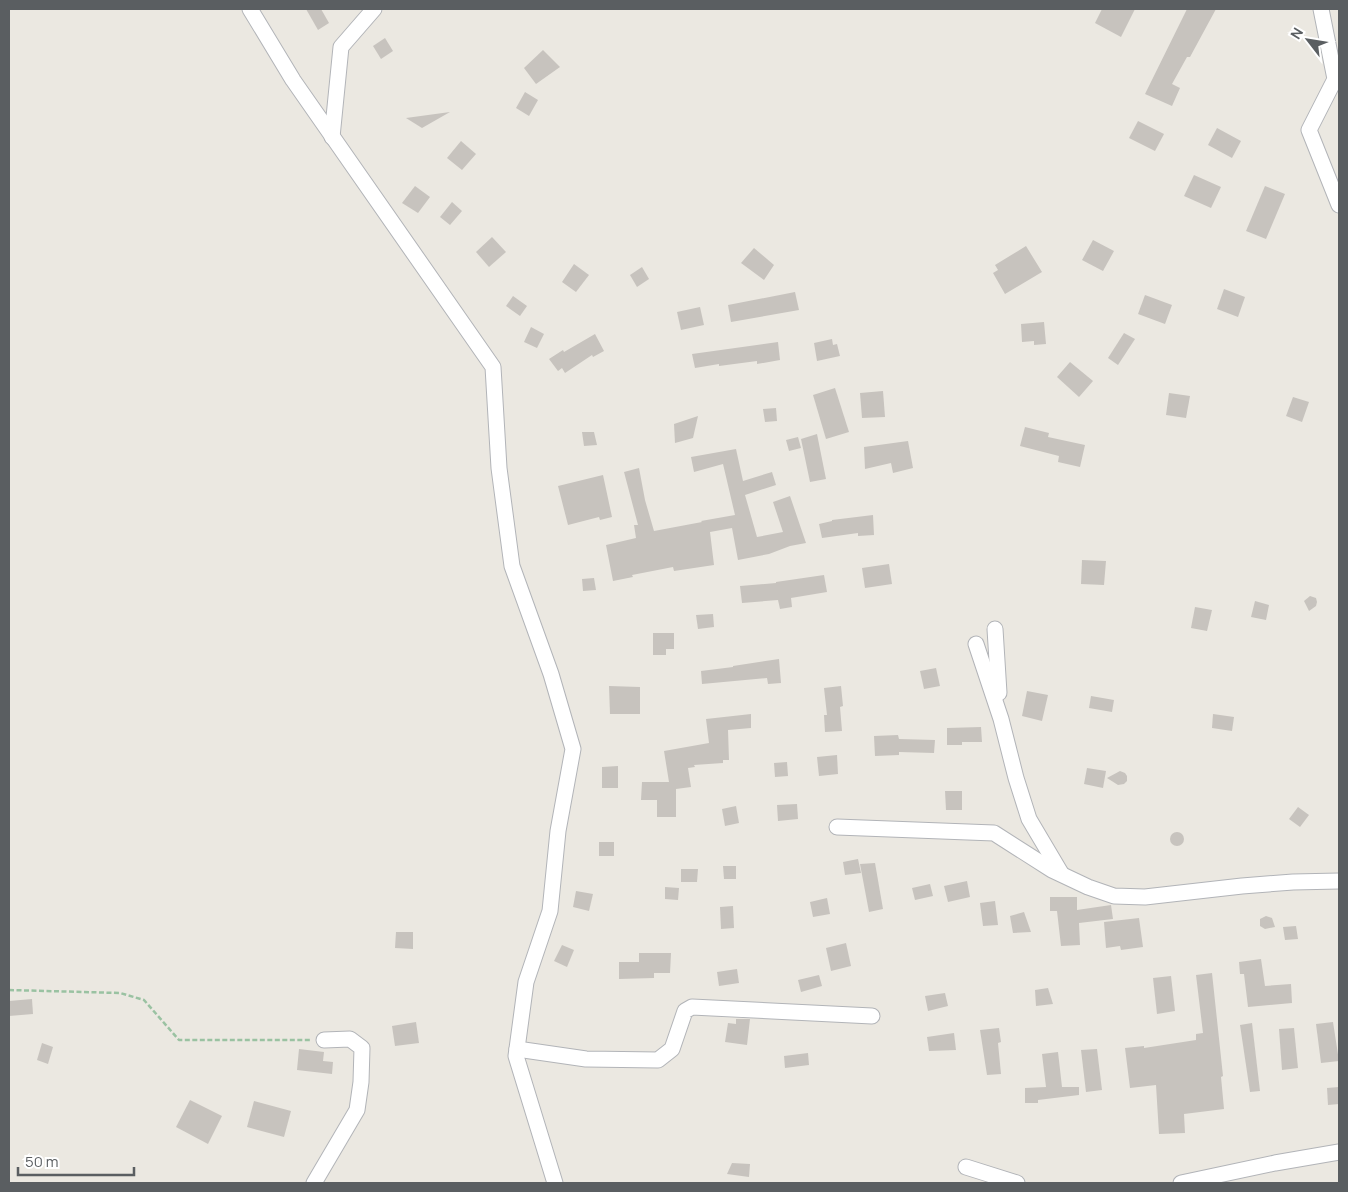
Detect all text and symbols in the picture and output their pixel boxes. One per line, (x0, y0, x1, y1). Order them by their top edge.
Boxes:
north arrow (1283, 15, 1333, 65)
text: N (1286, 24, 1307, 42)
scale bar (18, 1144, 134, 1176)
text: 50 m (25, 1151, 59, 1172)

